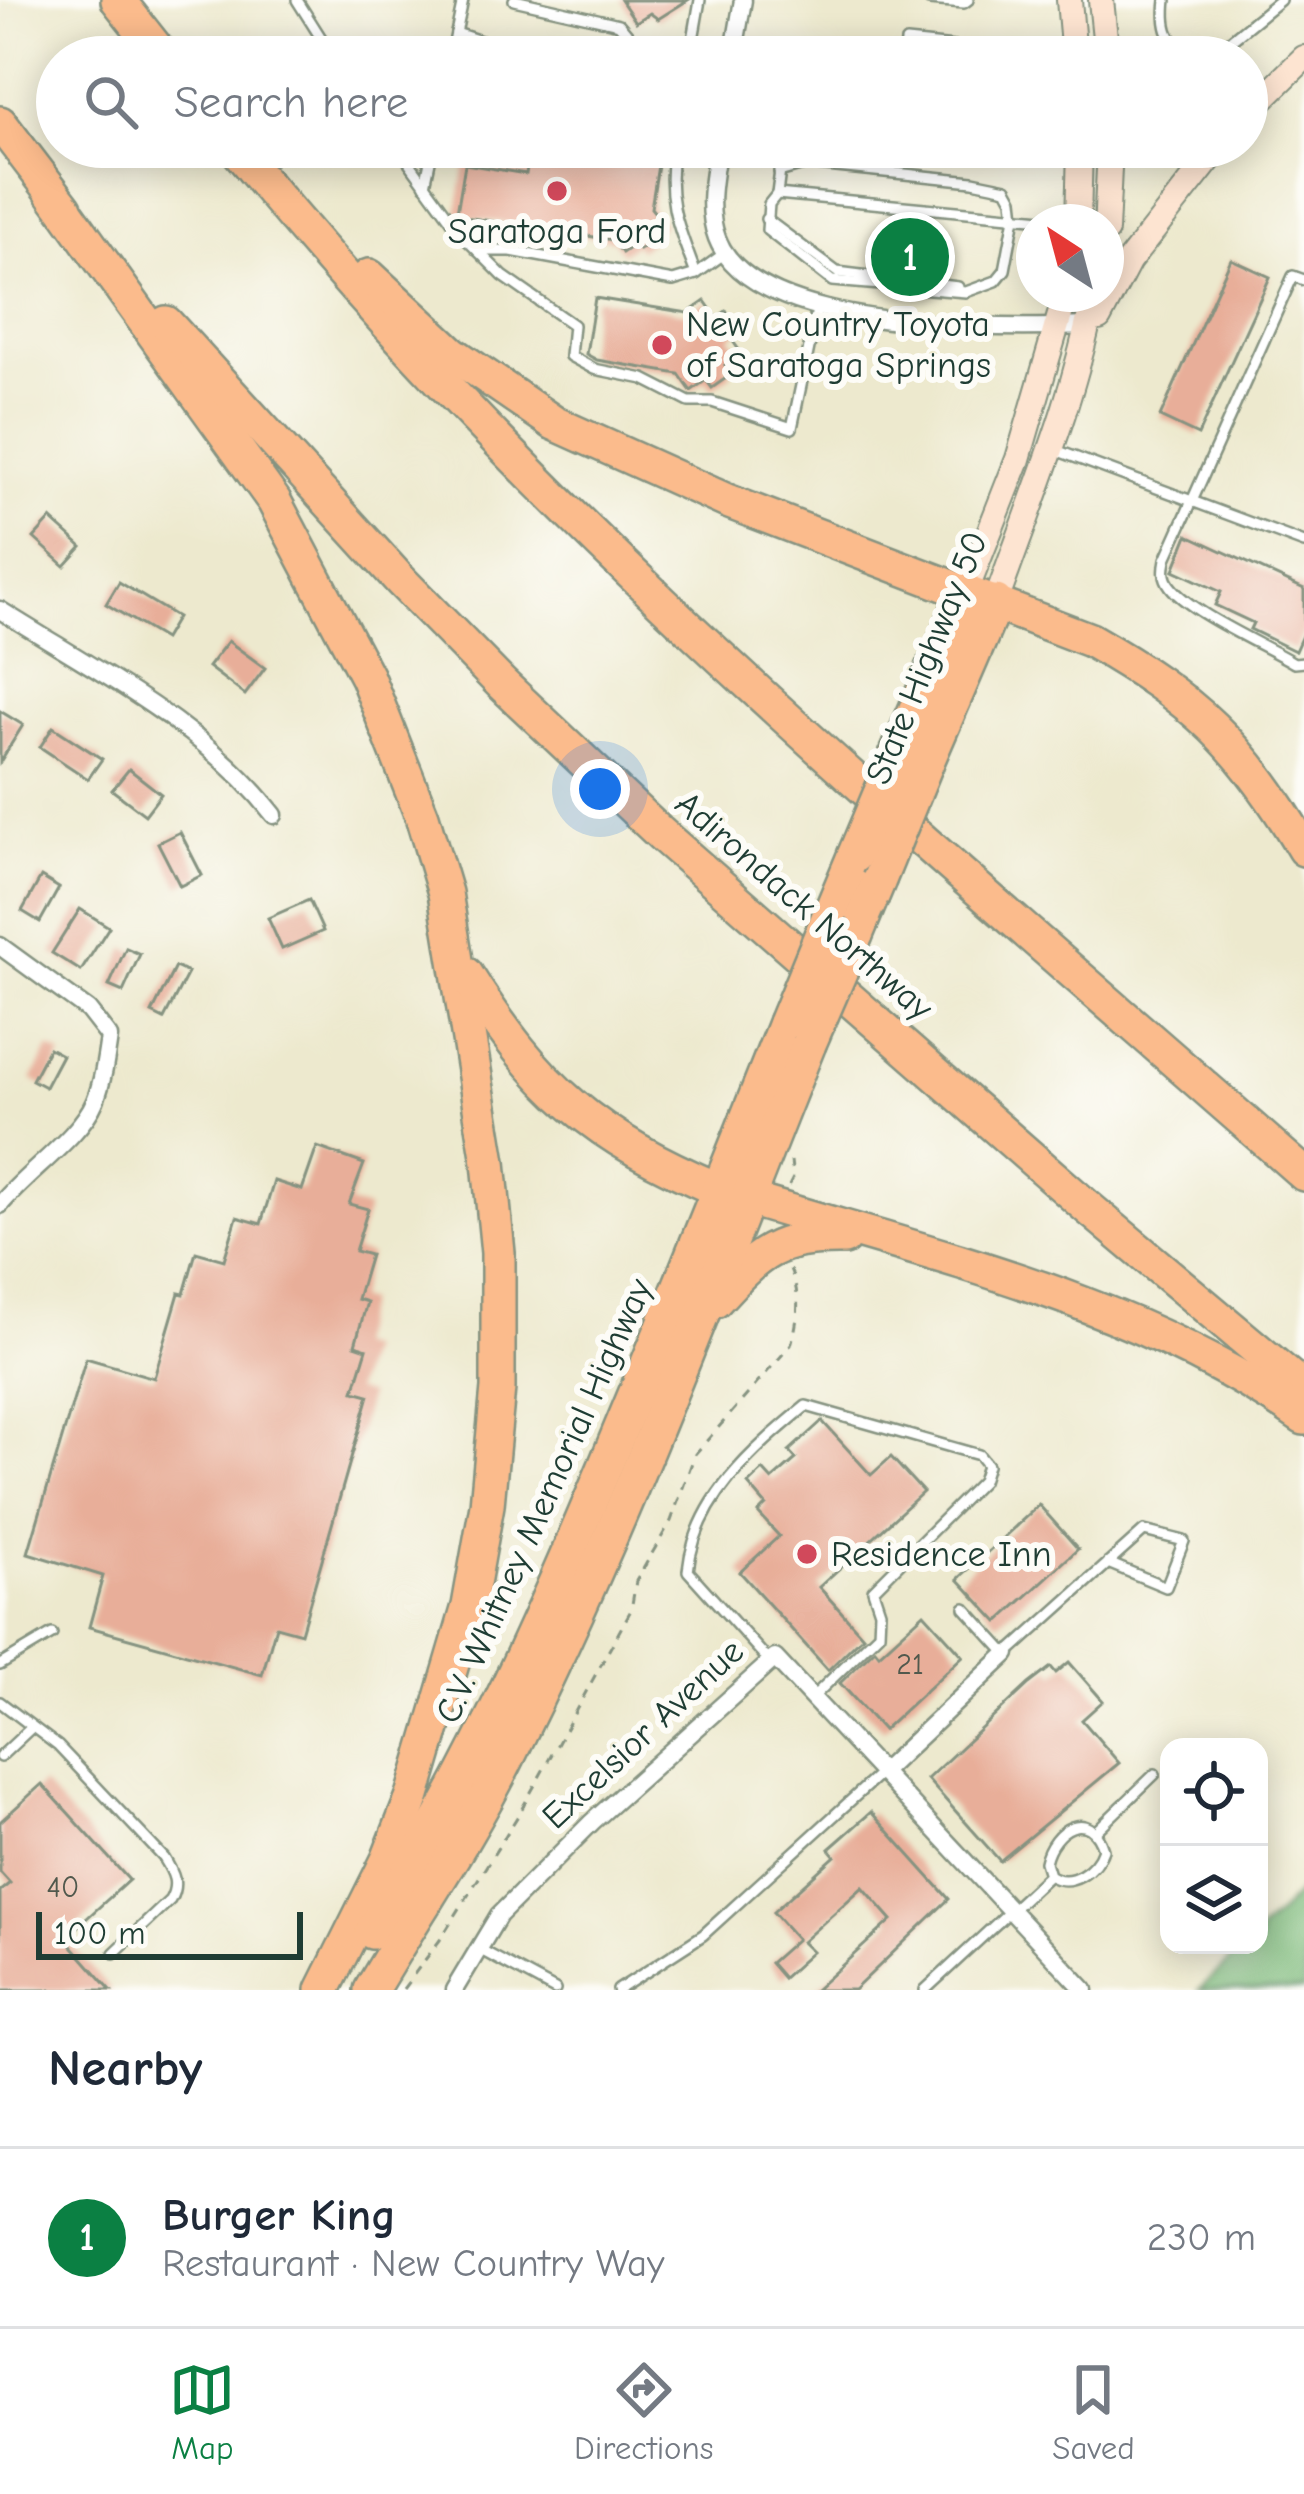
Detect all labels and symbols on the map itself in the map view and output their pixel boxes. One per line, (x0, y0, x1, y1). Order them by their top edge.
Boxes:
marker: Saratoga Ford (544, 178, 570, 204)
north arrow (1016, 204, 1124, 312)
place label: Saratoga Ford (448, 211, 666, 252)
pin: 1 (871, 212, 949, 302)
place label: New Country Toyota of Saratoga Springs (686, 304, 991, 386)
marker: New Country Toyota of Saratoga Springs (649, 332, 675, 358)
street label: State Highway 50 (858, 526, 996, 790)
your location (570, 759, 630, 819)
street label: Adirondack Northway (667, 783, 942, 1029)
street label: C.V. Whitney Memorial Highway (427, 1272, 661, 1729)
place label: Residence Inn (831, 1534, 1052, 1575)
marker: Residence Inn (794, 1541, 820, 1567)
street label: Excelsior Avenue (534, 1631, 752, 1837)
house number: 21 (896, 1647, 924, 1682)
house number: 40 (47, 1870, 79, 1905)
scale bar (36, 1906, 303, 1959)

